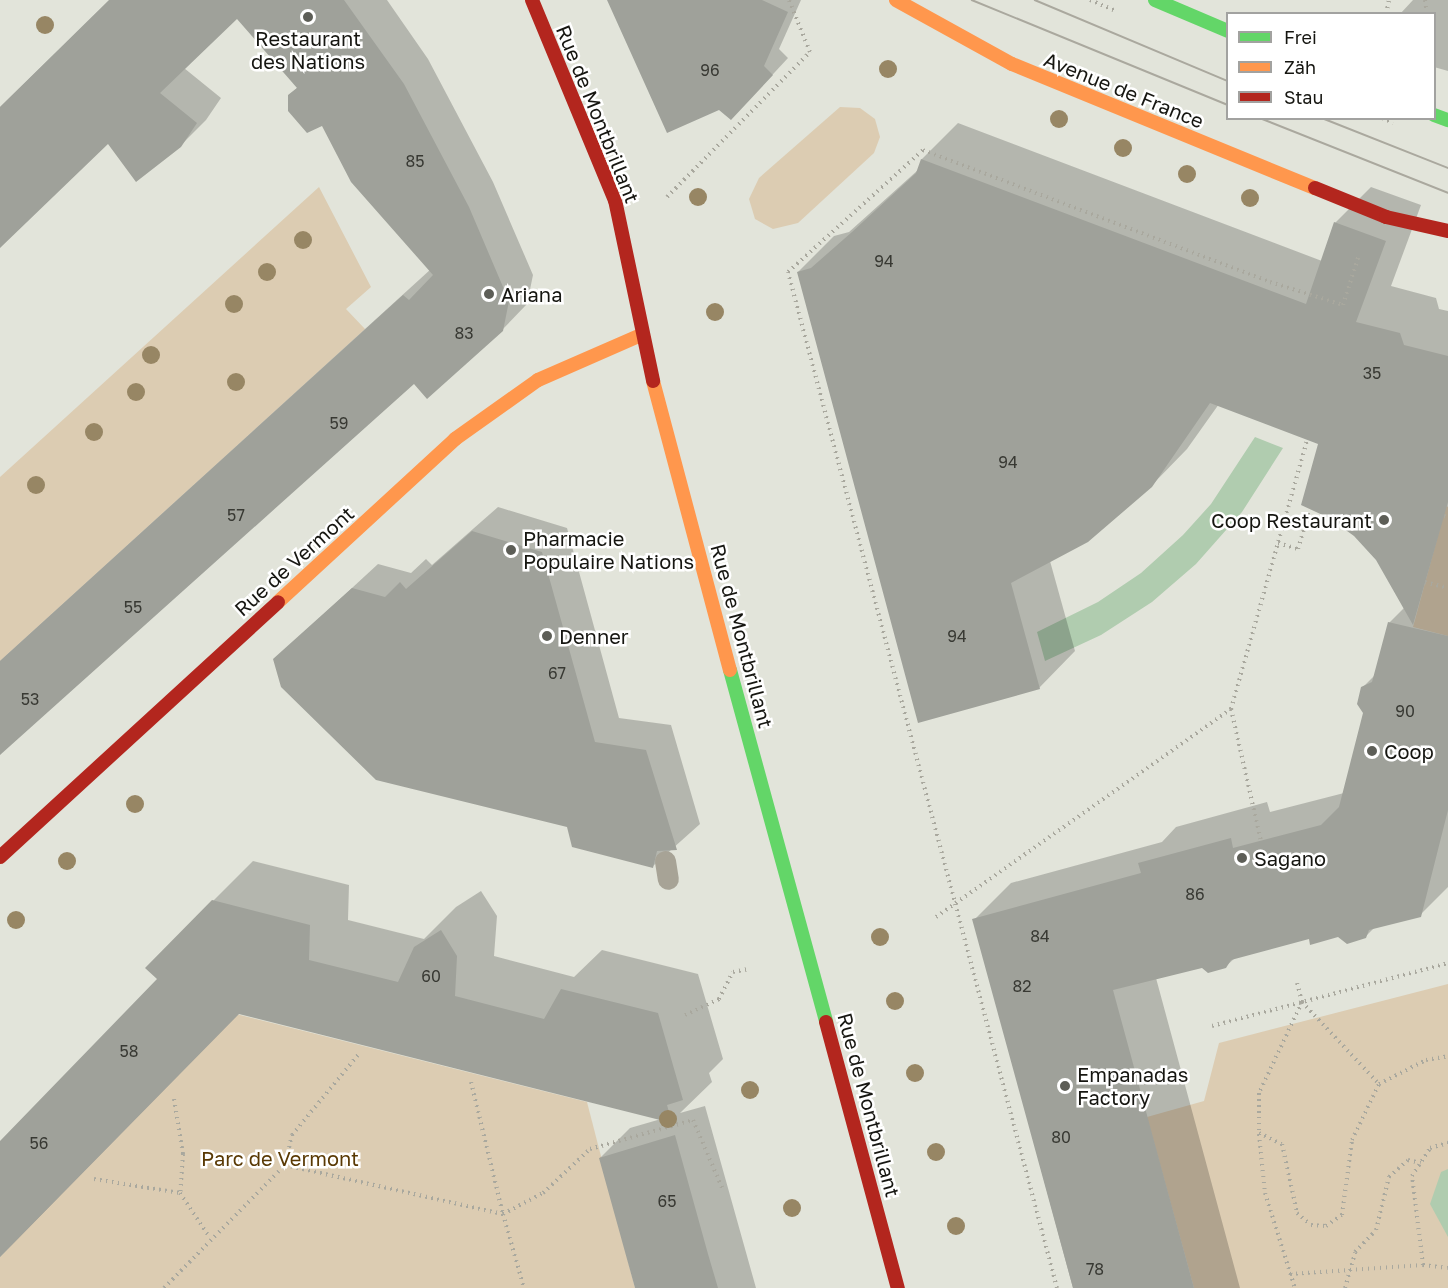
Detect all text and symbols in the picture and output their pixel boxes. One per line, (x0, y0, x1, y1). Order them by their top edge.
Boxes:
marker: Restaurant des Nations (301, 10, 315, 24)
legend (1226, 12, 1436, 120)
street label: Rue de Montbrillant (551, 22, 645, 206)
text: Frei (1284, 26, 1317, 48)
place label: Restaurant des Nations (251, 27, 365, 74)
street label: Avenue de France (1041, 47, 1207, 133)
text: Zäh (1284, 56, 1316, 78)
house number: 96 (700, 60, 720, 80)
text: Stau (1284, 86, 1323, 108)
house number: 85 (405, 151, 425, 171)
house number: 94 (874, 251, 894, 271)
place label: Ariana (501, 282, 562, 306)
marker: Ariana (482, 287, 496, 301)
house number: 83 (454, 323, 474, 343)
house number: 35 (1363, 363, 1381, 383)
house number: 59 (330, 413, 348, 433)
house number: 94 (998, 452, 1018, 472)
street label: Rue de Vermont (229, 501, 359, 621)
house number: 57 (227, 505, 245, 525)
place label: Coop Restaurant (1211, 508, 1372, 532)
marker: Coop Restaurant (1377, 513, 1391, 527)
place label: Pharmacie Populaire Nations (523, 526, 694, 573)
street label: Rue de Montbrillant (706, 541, 778, 731)
marker: Pharmacie Populaire Nations (504, 543, 518, 557)
house number: 55 (124, 597, 142, 617)
place label: Denner (559, 624, 629, 648)
house number: 94 (947, 626, 967, 646)
marker: Denner (540, 629, 554, 643)
house number: 67 (548, 663, 566, 683)
house number: 53 (21, 689, 39, 709)
house number: 90 (1395, 701, 1415, 721)
place label: Coop (1384, 739, 1434, 763)
marker: Coop (1365, 744, 1379, 758)
place label: Sagano (1254, 846, 1326, 870)
marker: Sagano (1235, 851, 1249, 865)
house number: 86 (1185, 884, 1205, 904)
house number: 84 (1030, 926, 1050, 946)
house number: 60 (421, 966, 441, 986)
house number: 82 (1012, 976, 1032, 996)
street label: Rue de Montbrillant (833, 1010, 905, 1200)
house number: 58 (119, 1041, 139, 1061)
place label: Empanadas Factory (1077, 1062, 1188, 1109)
marker: Empanadas Factory (1058, 1079, 1072, 1093)
house number: 80 (1051, 1127, 1071, 1147)
house number: 56 (30, 1133, 48, 1153)
park label: Parc de Vermont (201, 1146, 359, 1170)
house number: 65 (658, 1191, 676, 1211)
house number: 78 (1086, 1259, 1104, 1279)

